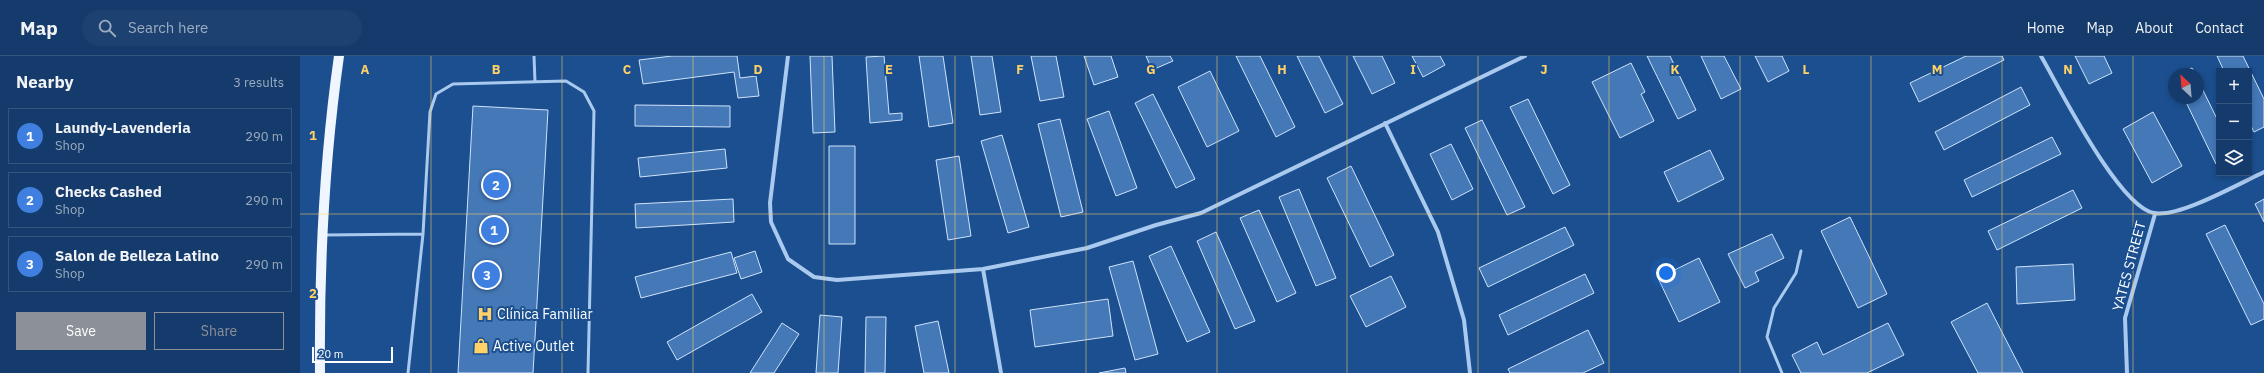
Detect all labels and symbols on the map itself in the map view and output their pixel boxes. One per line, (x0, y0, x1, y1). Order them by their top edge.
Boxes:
text: A (361, 61, 370, 78)
text: B (492, 61, 501, 78)
text: C (623, 61, 632, 78)
text: D (753, 61, 763, 78)
text: E (885, 61, 893, 78)
text: F (1016, 61, 1024, 78)
text: G (1146, 61, 1156, 78)
text: H (1277, 61, 1287, 78)
text: I (1410, 61, 1416, 78)
text: J (1540, 61, 1548, 78)
text: K (1670, 61, 1680, 78)
text: L (1803, 61, 1810, 78)
text: M (1932, 61, 1942, 78)
text: N (2063, 61, 2073, 78)
north arrow (2168, 68, 2204, 104)
text: 1 (309, 127, 317, 144)
pin: 2 (483, 170, 509, 200)
pin: 1 (481, 215, 507, 245)
street label: YATES STREET (2108, 219, 2150, 313)
pin: 3 (474, 260, 500, 290)
your location (1656, 263, 1676, 283)
text: 2 (309, 285, 317, 302)
hospital icon: Clínica Familiar (476, 305, 494, 323)
place label: Clínica Familiar (497, 305, 593, 323)
shop icon: Active Outlet (472, 337, 490, 355)
place label: Active Outlet (493, 337, 574, 355)
scale bar (312, 345, 393, 364)

